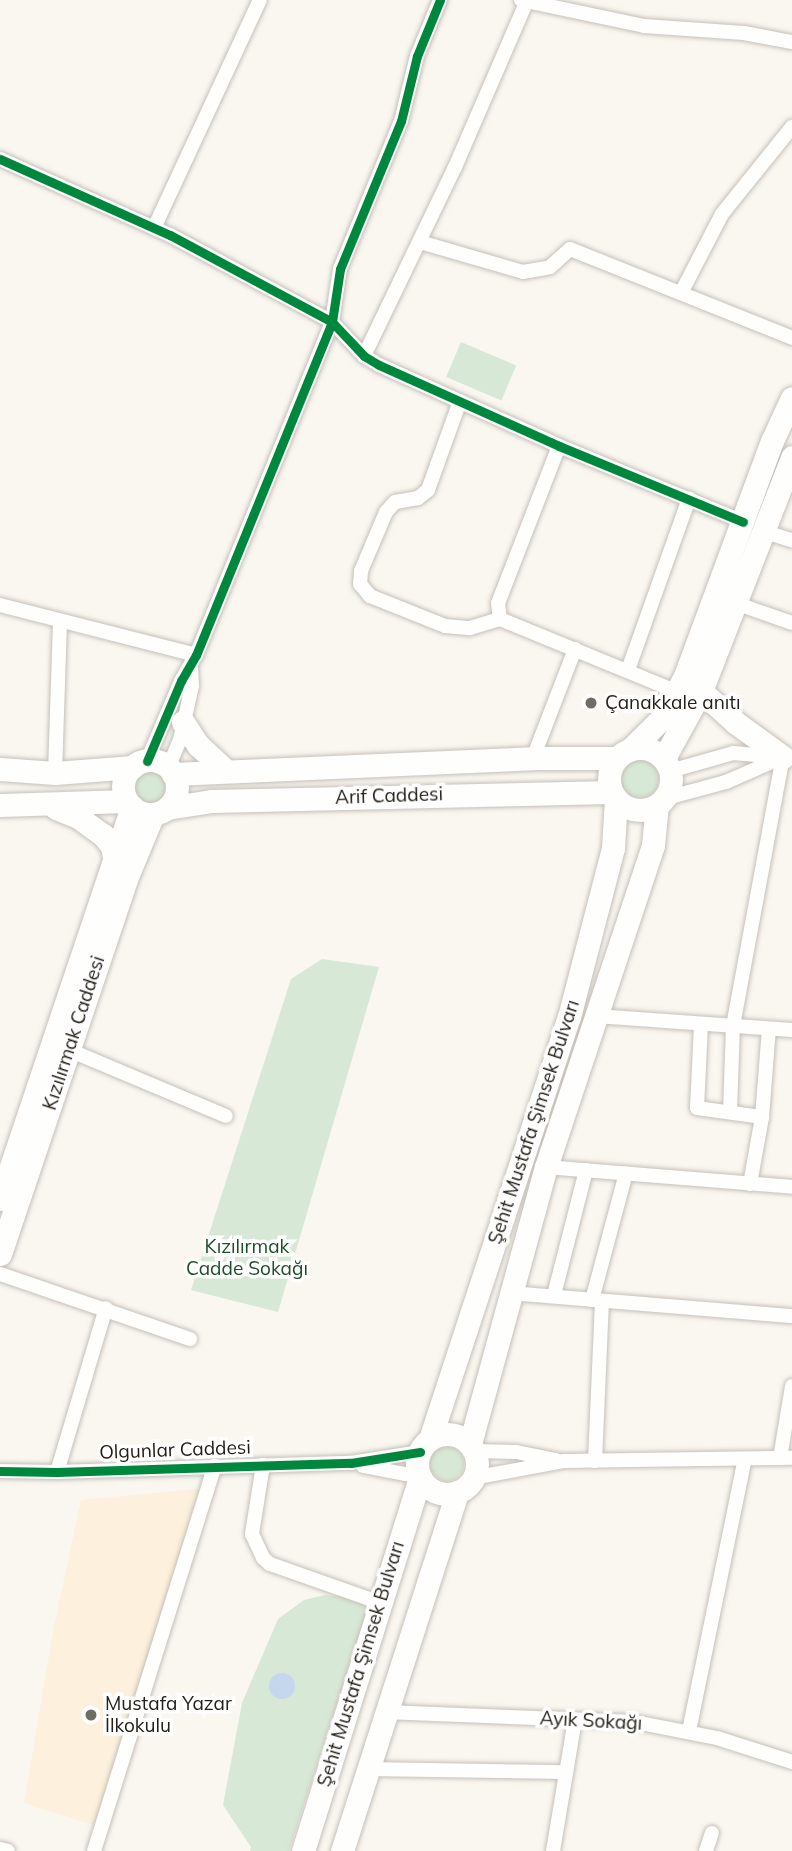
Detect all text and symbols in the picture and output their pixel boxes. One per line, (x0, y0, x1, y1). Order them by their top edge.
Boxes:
place label: Çanakkale anıtı (605, 692, 741, 714)
marker: Çanakkale anıtı (583, 695, 599, 711)
street label: Arif Caddesi (335, 783, 443, 809)
street label: Kızılırmak Caddesi (38, 953, 110, 1113)
street label: Şehit Mustafa Şimsek Bulvarı (484, 997, 584, 1247)
park label: Kızılırmak Cadde Sokağı (186, 1236, 308, 1280)
street label: Olgunlar Caddesi (99, 1436, 251, 1464)
street label: Şehit Mustafa Şimsek Bulvarı (313, 1539, 409, 1789)
place label: Mustafa Yazar İlkokulu (105, 1693, 232, 1737)
marker: Mustafa Yazar İlkokulu (83, 1707, 99, 1723)
street label: Ayık Sokağı (539, 1707, 643, 1735)

